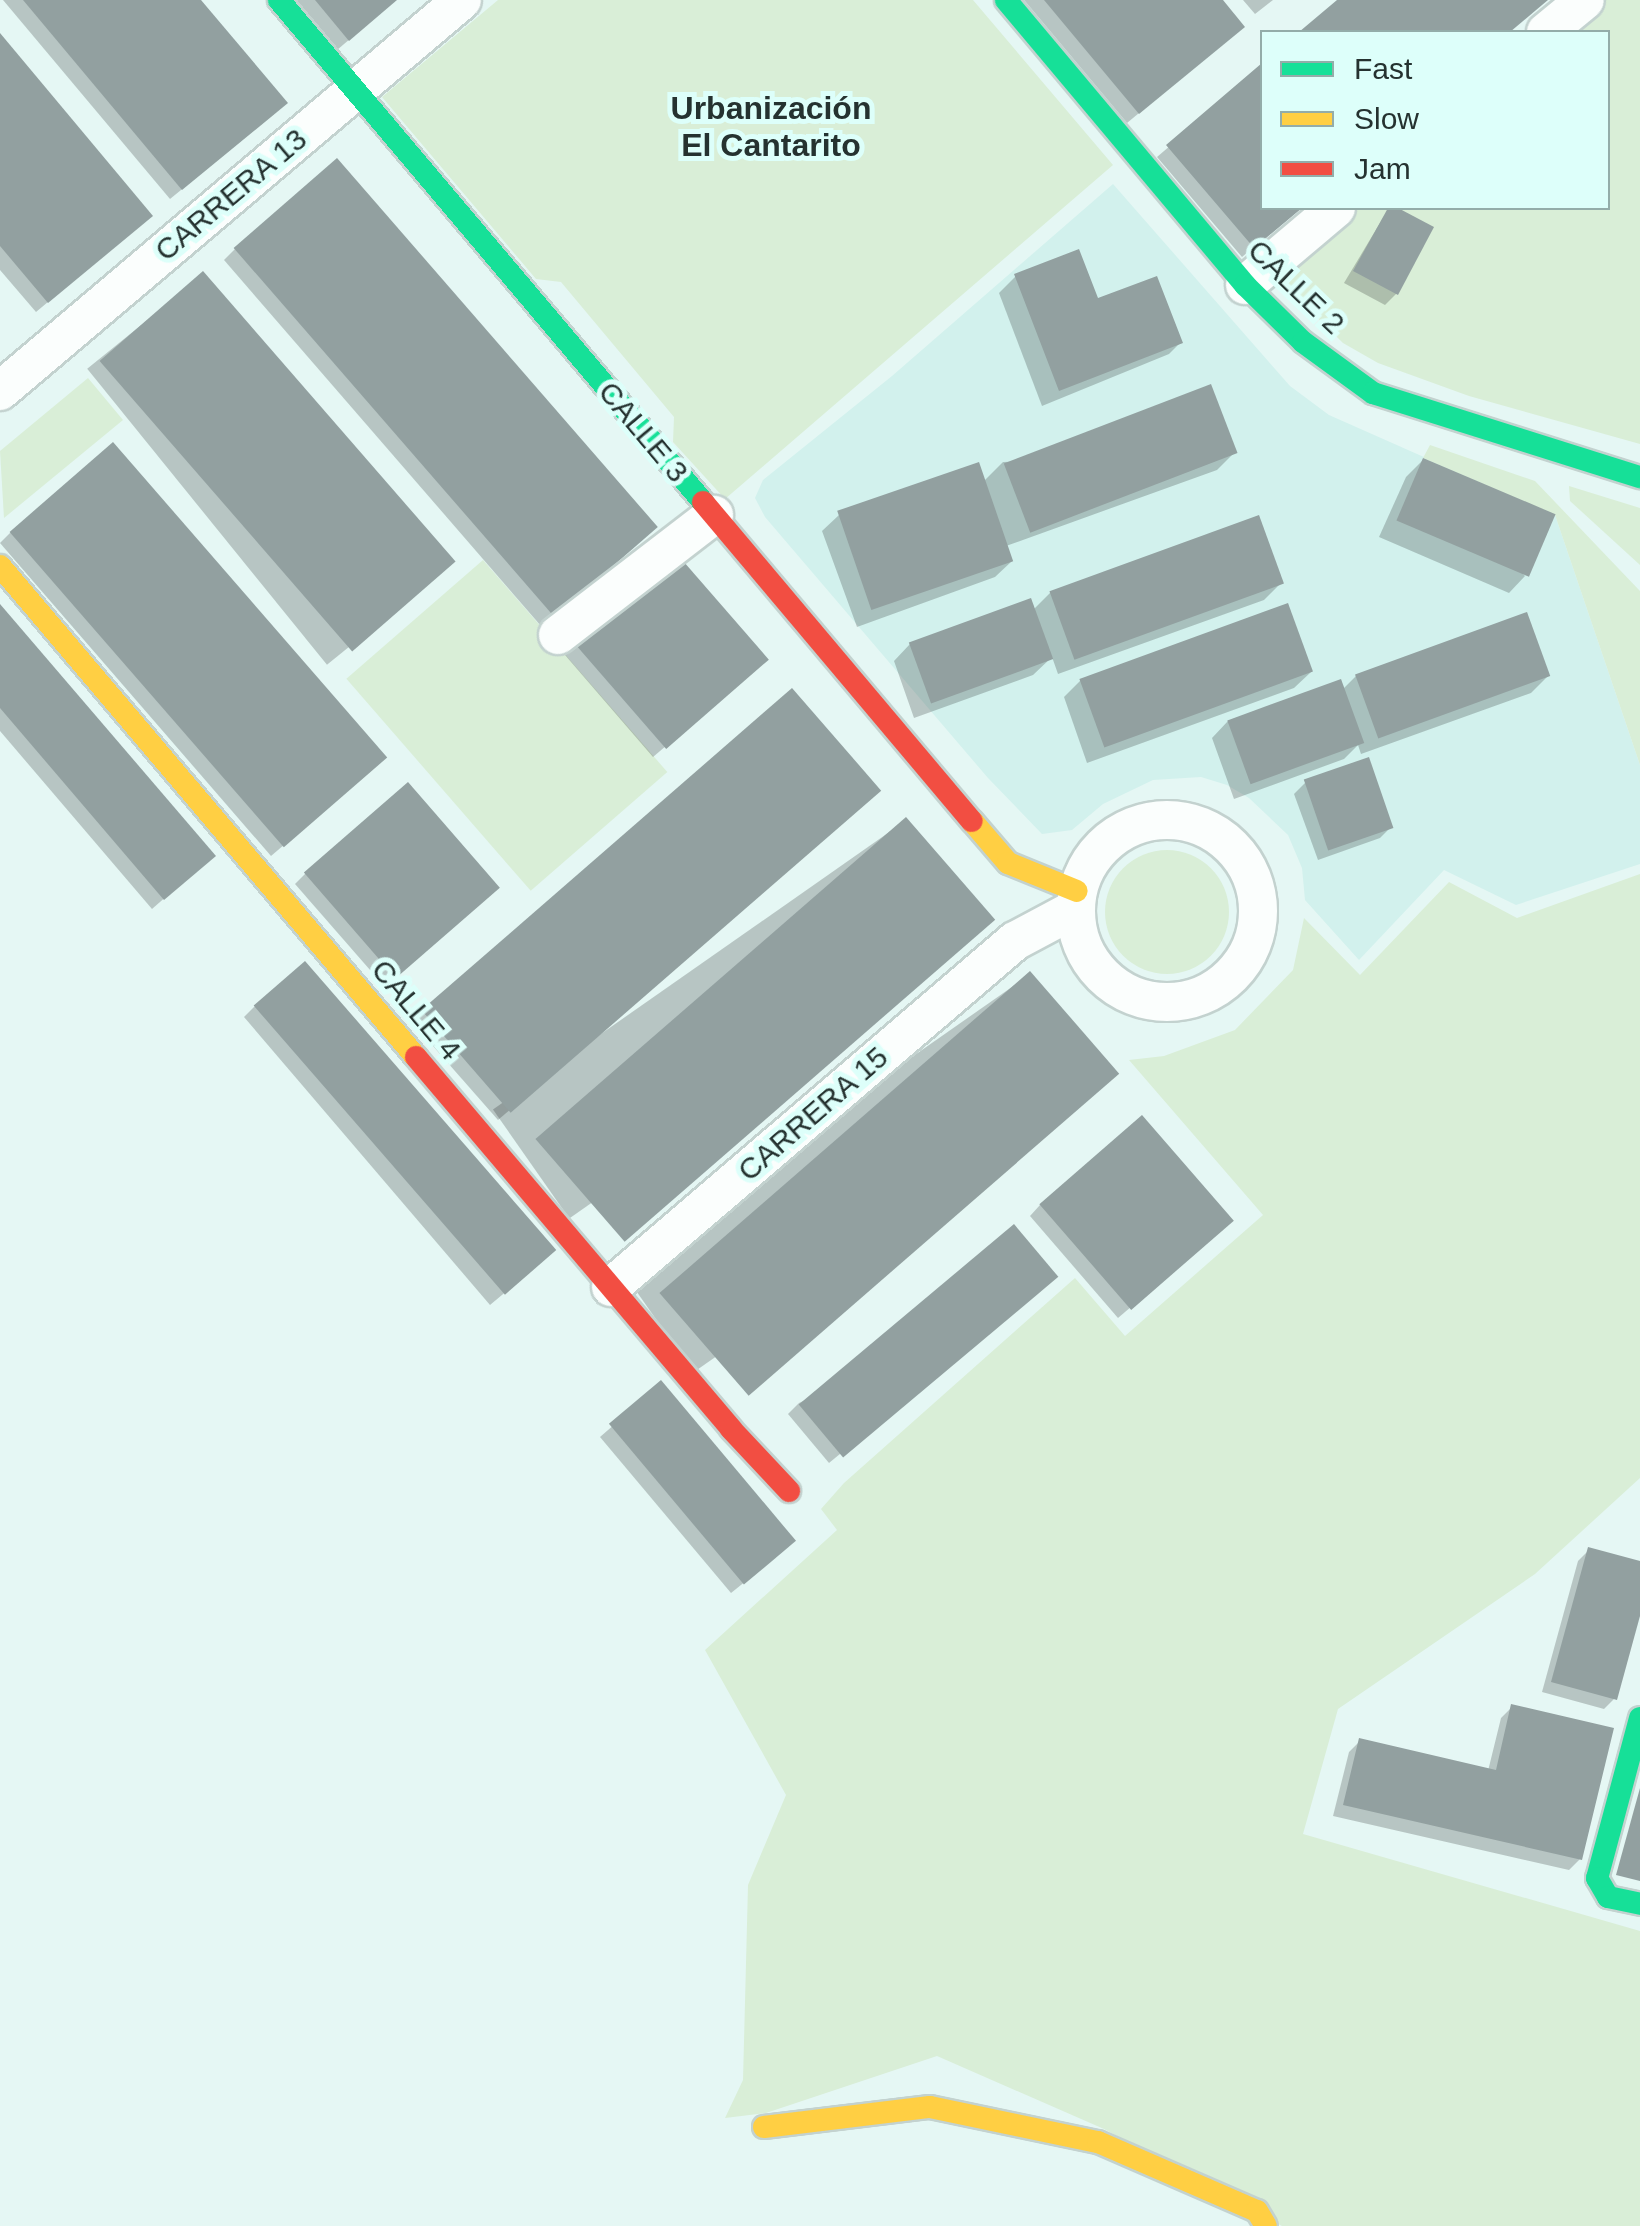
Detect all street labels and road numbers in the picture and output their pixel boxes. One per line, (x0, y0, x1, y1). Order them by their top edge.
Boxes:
street label: CARRERA 13 (147, 121, 315, 269)
street label: CALLE 2 (1240, 232, 1352, 342)
street label: CALLE 3 (591, 374, 695, 490)
street label: CALLE 4 (364, 952, 468, 1068)
street label: CARRERA 15 (730, 1039, 896, 1189)

